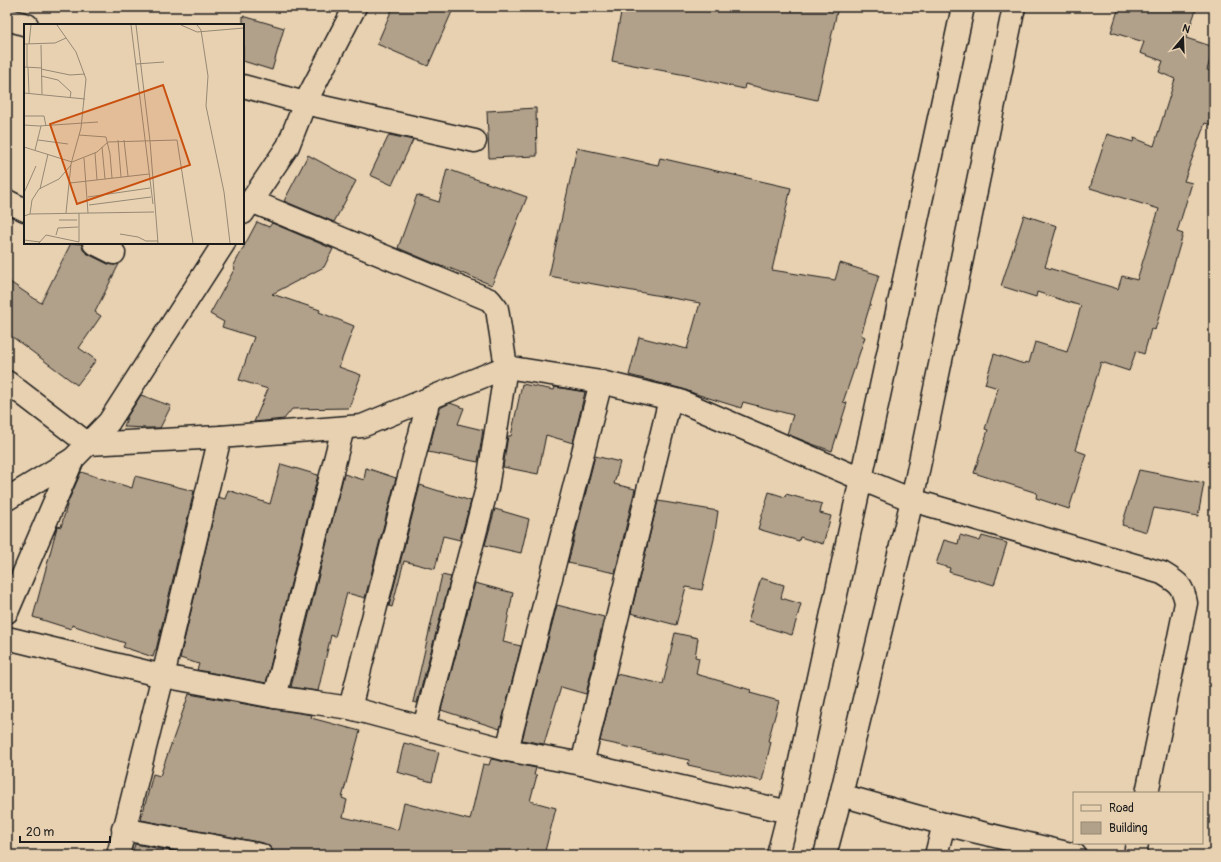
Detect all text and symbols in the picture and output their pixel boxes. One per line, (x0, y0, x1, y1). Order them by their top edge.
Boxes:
north arrow (1163, 18, 1203, 58)
text: N (1180, 22, 1192, 37)
inset map (24, 24, 244, 244)
legend (1073, 792, 1203, 844)
text: Road (1109, 801, 1134, 816)
scale bar (20, 818, 110, 844)
text: Building (1109, 821, 1148, 836)
text: 20 m (26, 825, 55, 840)

